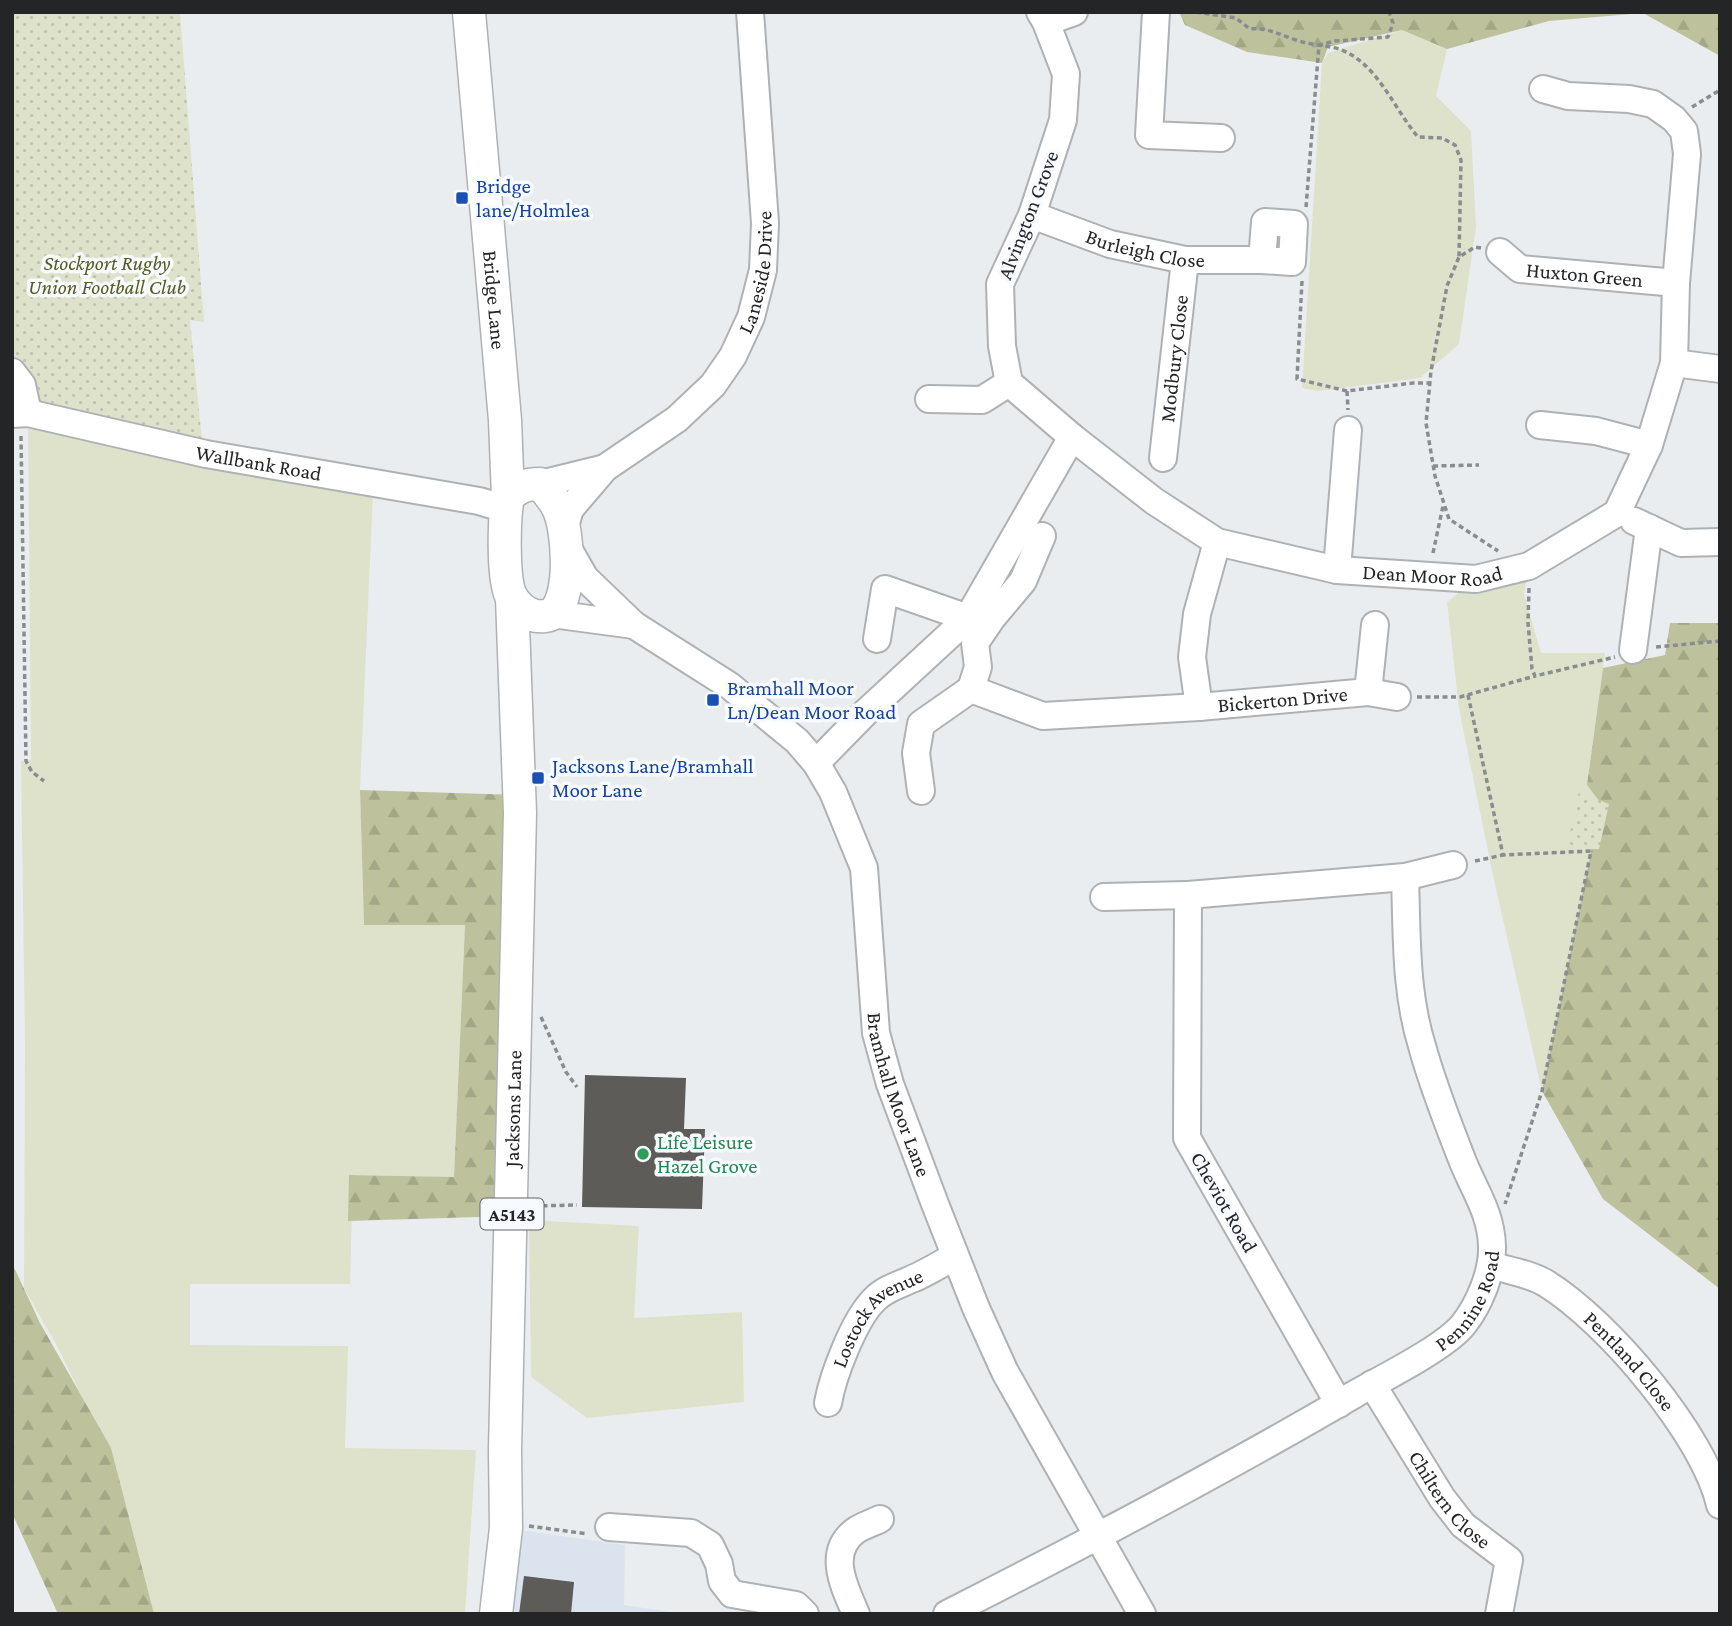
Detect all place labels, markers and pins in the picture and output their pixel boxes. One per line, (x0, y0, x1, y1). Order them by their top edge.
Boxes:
place label: Bridge lane/Holmlea (476, 174, 590, 222)
marker: Bridge lane/Holmlea (454, 190, 470, 206)
place label: Bramhall Moor Ln/Dean Moor Road (727, 676, 896, 724)
marker: Bramhall Moor Ln/Dean Moor Road (705, 692, 721, 708)
place label: Jacksons Lane/Bramhall Moor Lane (550, 754, 754, 802)
marker: Jacksons Lane/Bramhall Moor Lane (530, 770, 546, 786)
place label: Life Leisure Hazel Grove (657, 1130, 758, 1178)
marker: Life Leisure Hazel Grove (635, 1146, 651, 1162)

